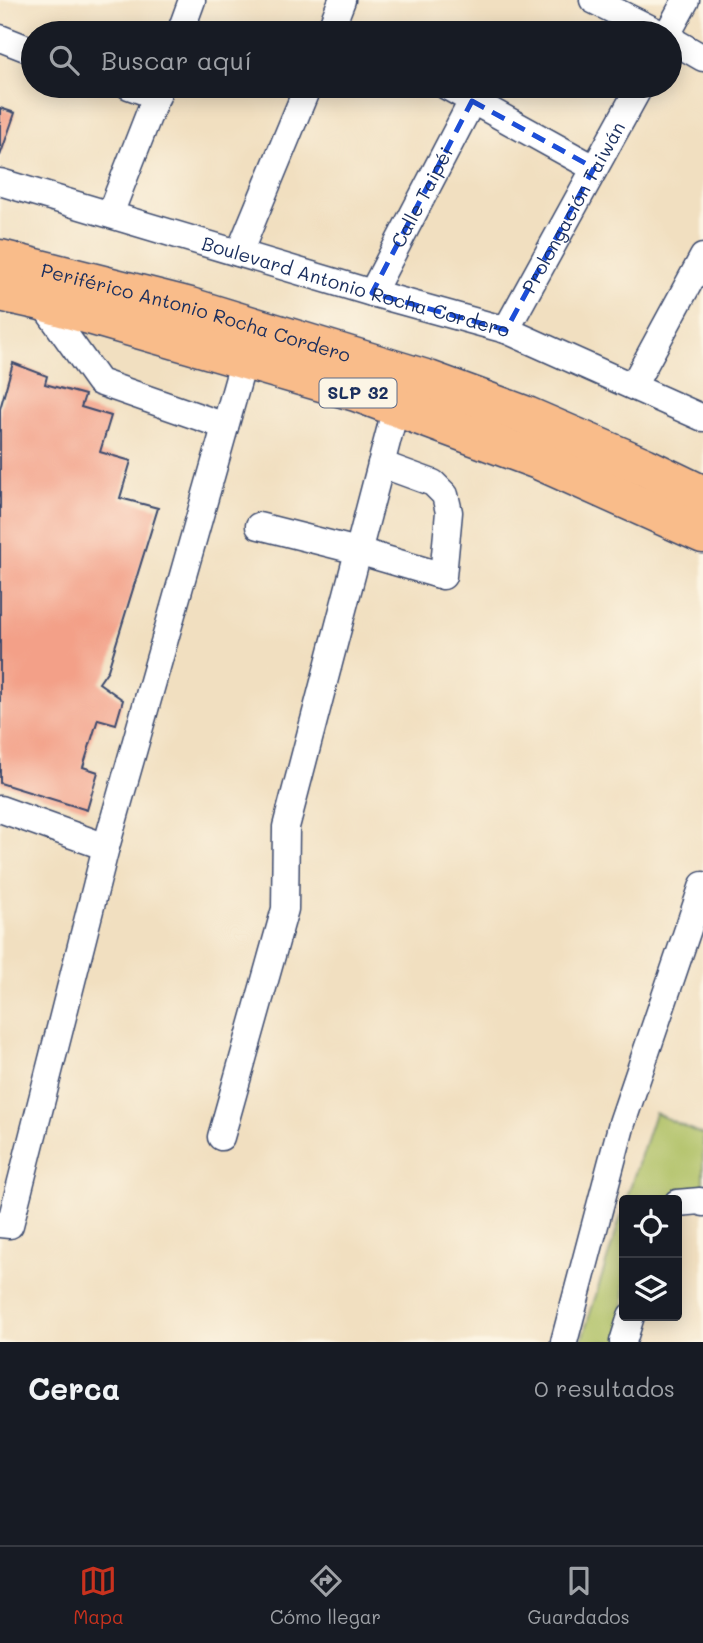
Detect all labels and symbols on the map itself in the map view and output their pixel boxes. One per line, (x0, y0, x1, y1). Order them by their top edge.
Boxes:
street label: Prolongación Taiwán (516, 117, 630, 297)
street label: Calle Taipéi (385, 142, 458, 252)
street label: Boulevard Antonio Rocha Cordero (199, 230, 513, 342)
street label: Periférico Antonio Rocha Cordero (38, 257, 354, 367)
road number: SLP 32 (320, 379, 396, 408)

